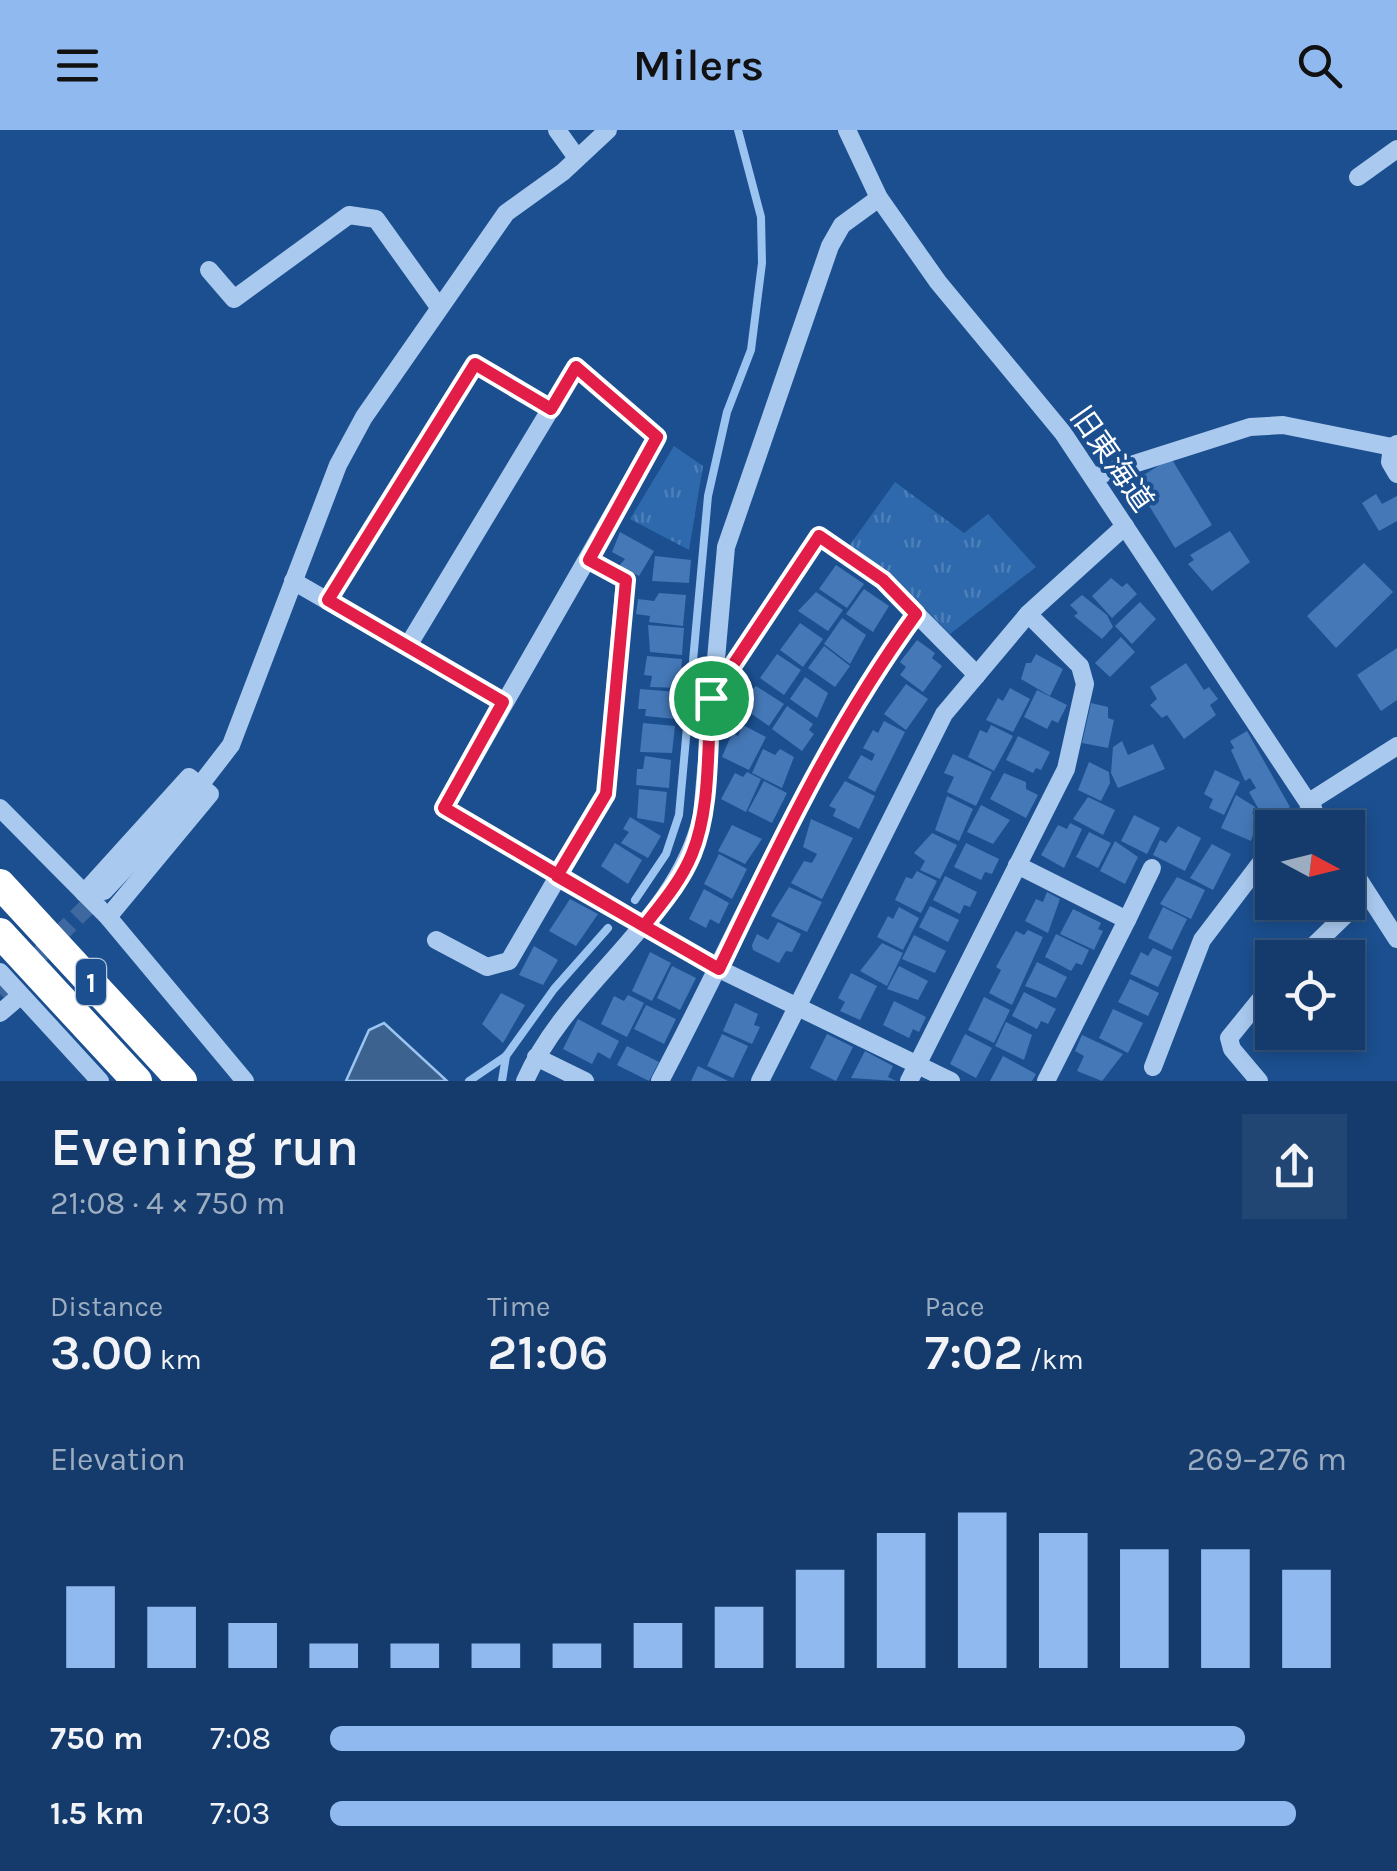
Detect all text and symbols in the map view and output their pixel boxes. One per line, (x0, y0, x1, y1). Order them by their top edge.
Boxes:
icon: menu (50, 38, 105, 93)
icon: search (1292, 38, 1347, 93)
text: Milers (633, 39, 764, 91)
street label: 旧東海道 (1063, 400, 1161, 518)
pin (669, 656, 754, 741)
icon: arrive (684, 671, 739, 726)
north arrow (1255, 810, 1365, 920)
map controls (1255, 810, 1365, 1050)
button: locate (1255, 940, 1365, 1050)
road number: 1 (76, 959, 106, 1005)
button: share (1242, 1114, 1347, 1219)
text: Evening run (50, 1115, 359, 1179)
text: 21:08 · 4 × 750 m (50, 1185, 286, 1222)
text: Distance (50, 1290, 163, 1323)
text: Time (487, 1290, 550, 1323)
text: Pace (925, 1290, 984, 1323)
text: 3.00 (50, 1323, 153, 1382)
text: 21:06 (487, 1323, 609, 1382)
text: 7:02 (925, 1323, 1023, 1382)
text: km (153, 1343, 202, 1376)
text: /km (1023, 1343, 1084, 1376)
text: Elevation (50, 1441, 185, 1478)
text: 269–276 m (1187, 1441, 1347, 1478)
text: 750 m (50, 1720, 143, 1757)
text: 7:08 (210, 1720, 271, 1757)
text: 1.5 km (50, 1795, 144, 1832)
text: 7:03 (210, 1795, 270, 1832)

